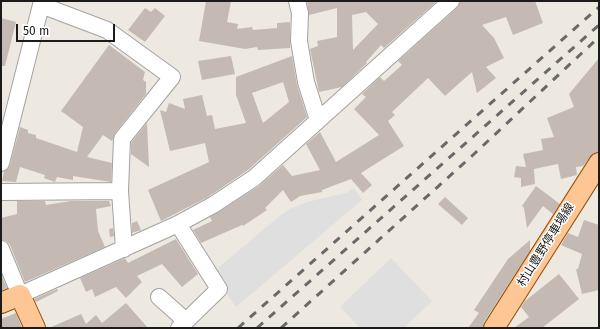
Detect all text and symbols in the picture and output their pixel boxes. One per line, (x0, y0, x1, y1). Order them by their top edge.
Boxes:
scale bar (18, 16, 117, 42)
text: 50 m (23, 24, 49, 38)
street label: 村山豊野停車場線 (514, 200, 578, 290)

